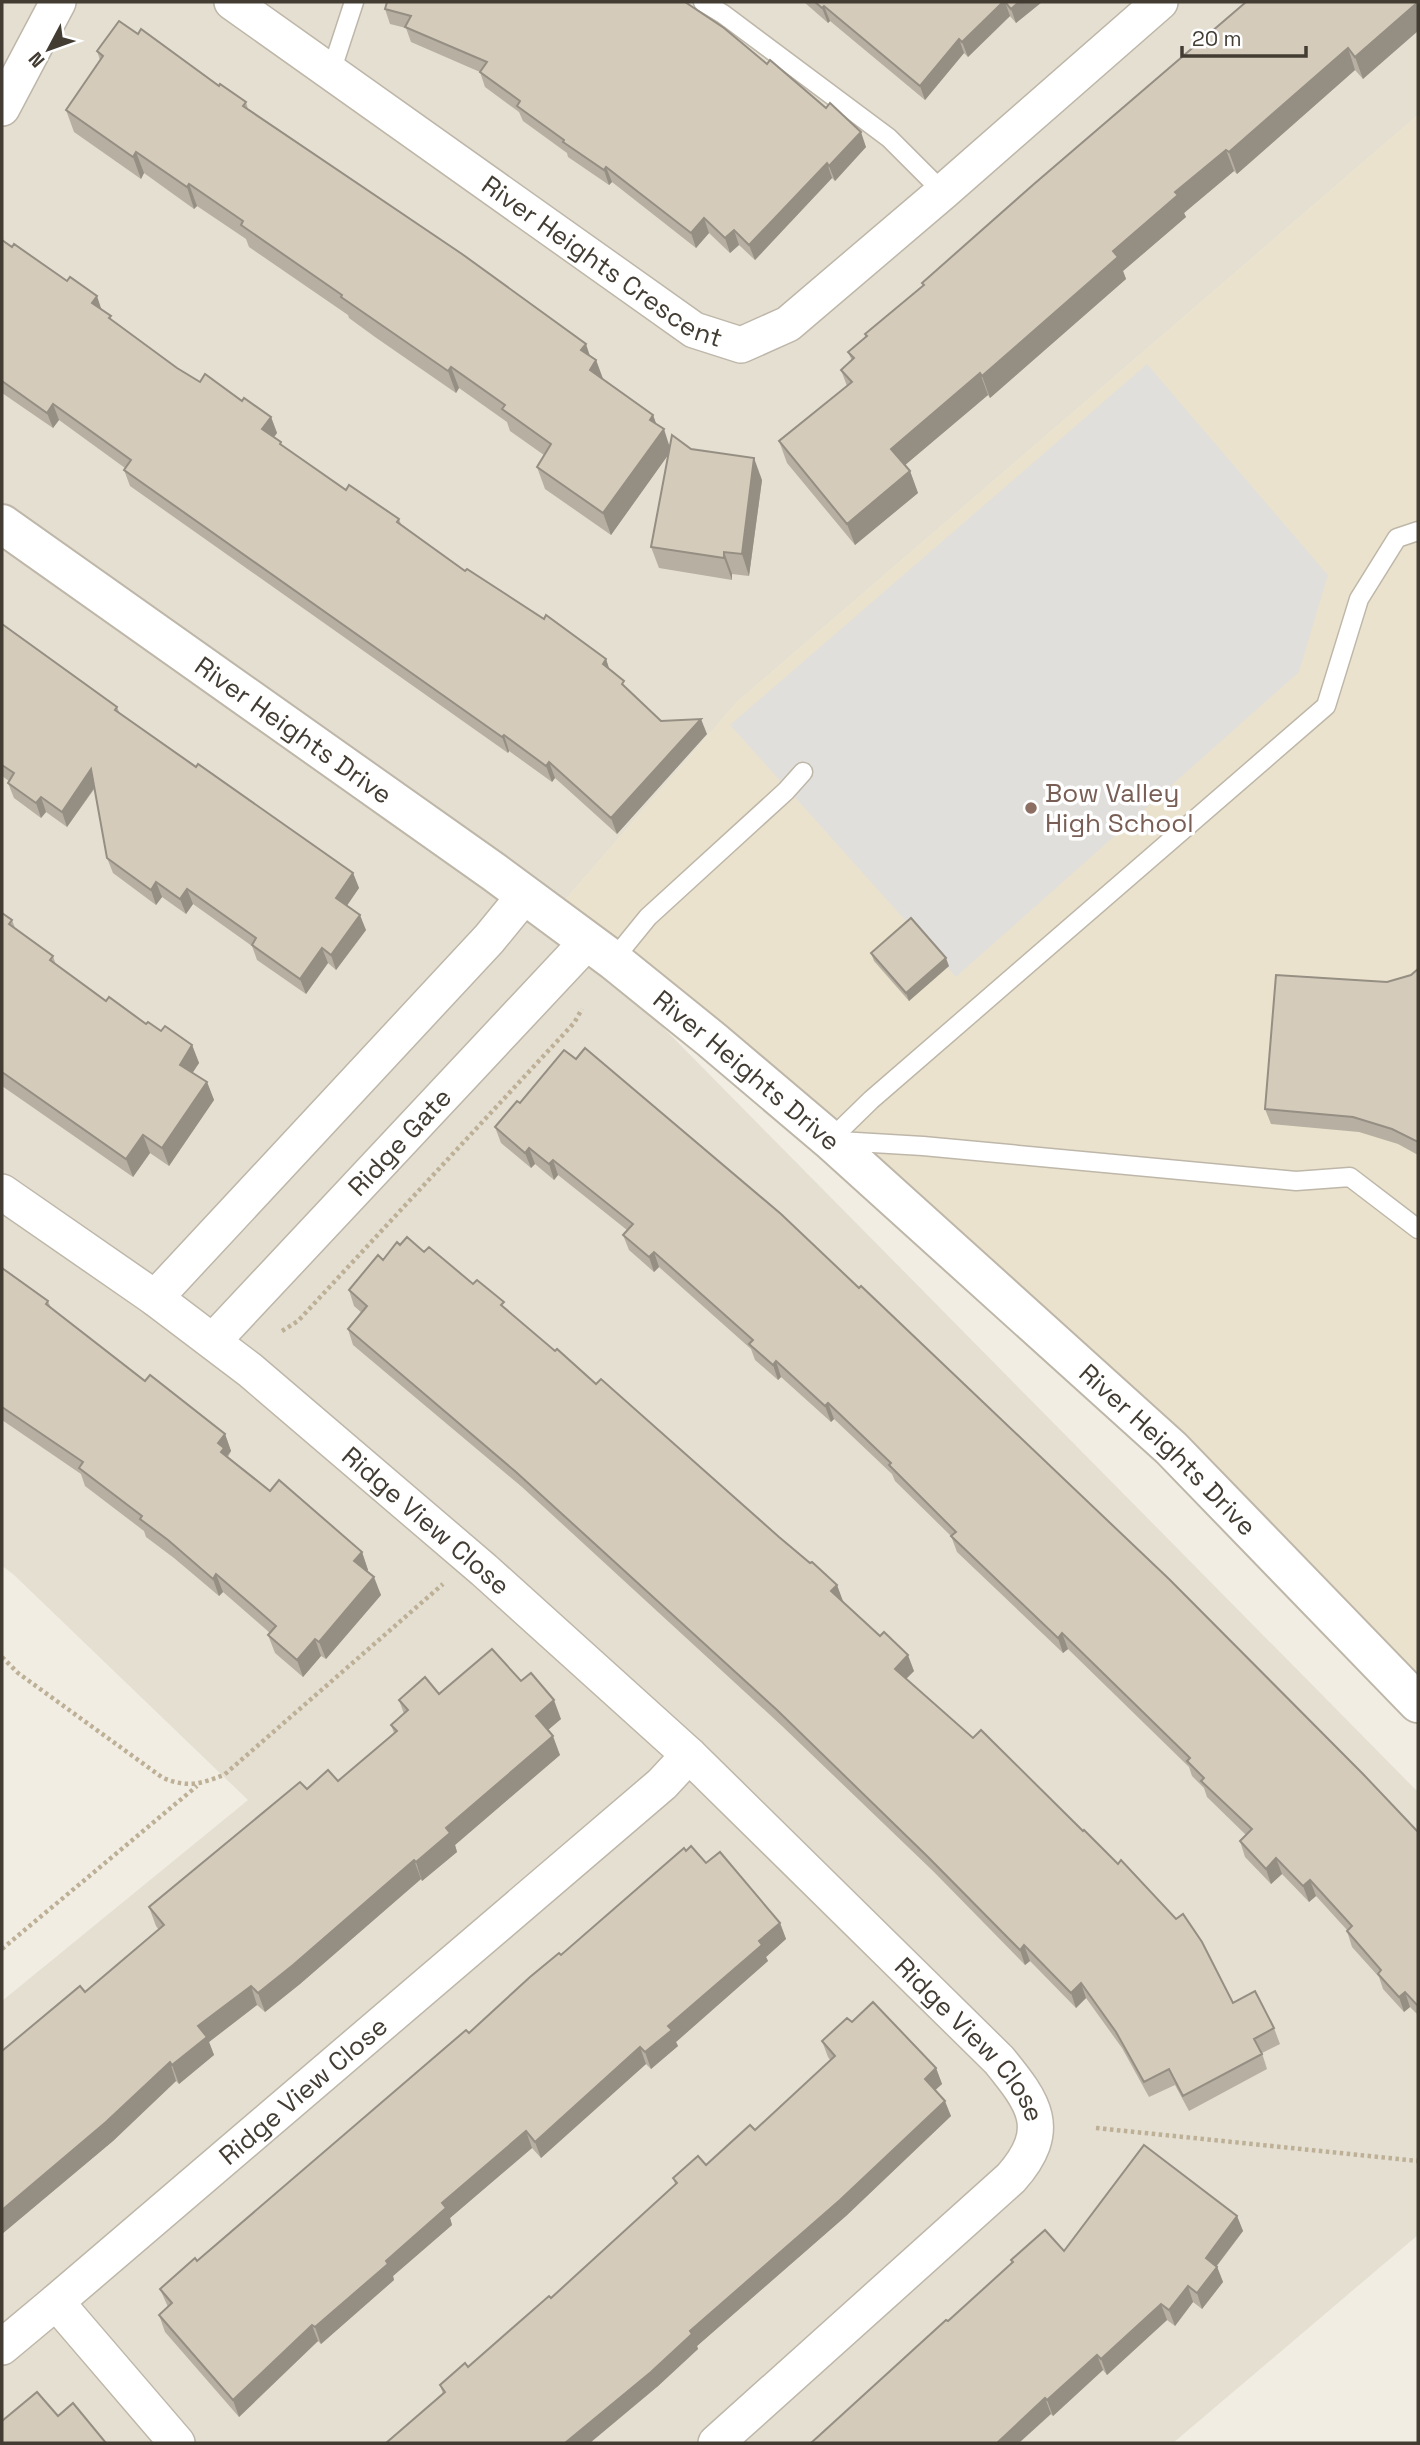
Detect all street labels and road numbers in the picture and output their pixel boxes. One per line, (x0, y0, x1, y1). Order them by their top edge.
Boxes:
street label: River Heights Crescent (475, 168, 727, 355)
street label: River Heights Drive (188, 649, 399, 812)
street label: River Heights Drive (646, 982, 848, 1158)
street label: Ridge Gate (341, 1080, 459, 1203)
street label: River Heights Drive (1072, 1356, 1264, 1543)
street label: Ridge View Close (335, 1439, 517, 1602)
street label: Ridge View Close (887, 1950, 1052, 2125)
street label: Ridge View Close (212, 2009, 395, 2172)

